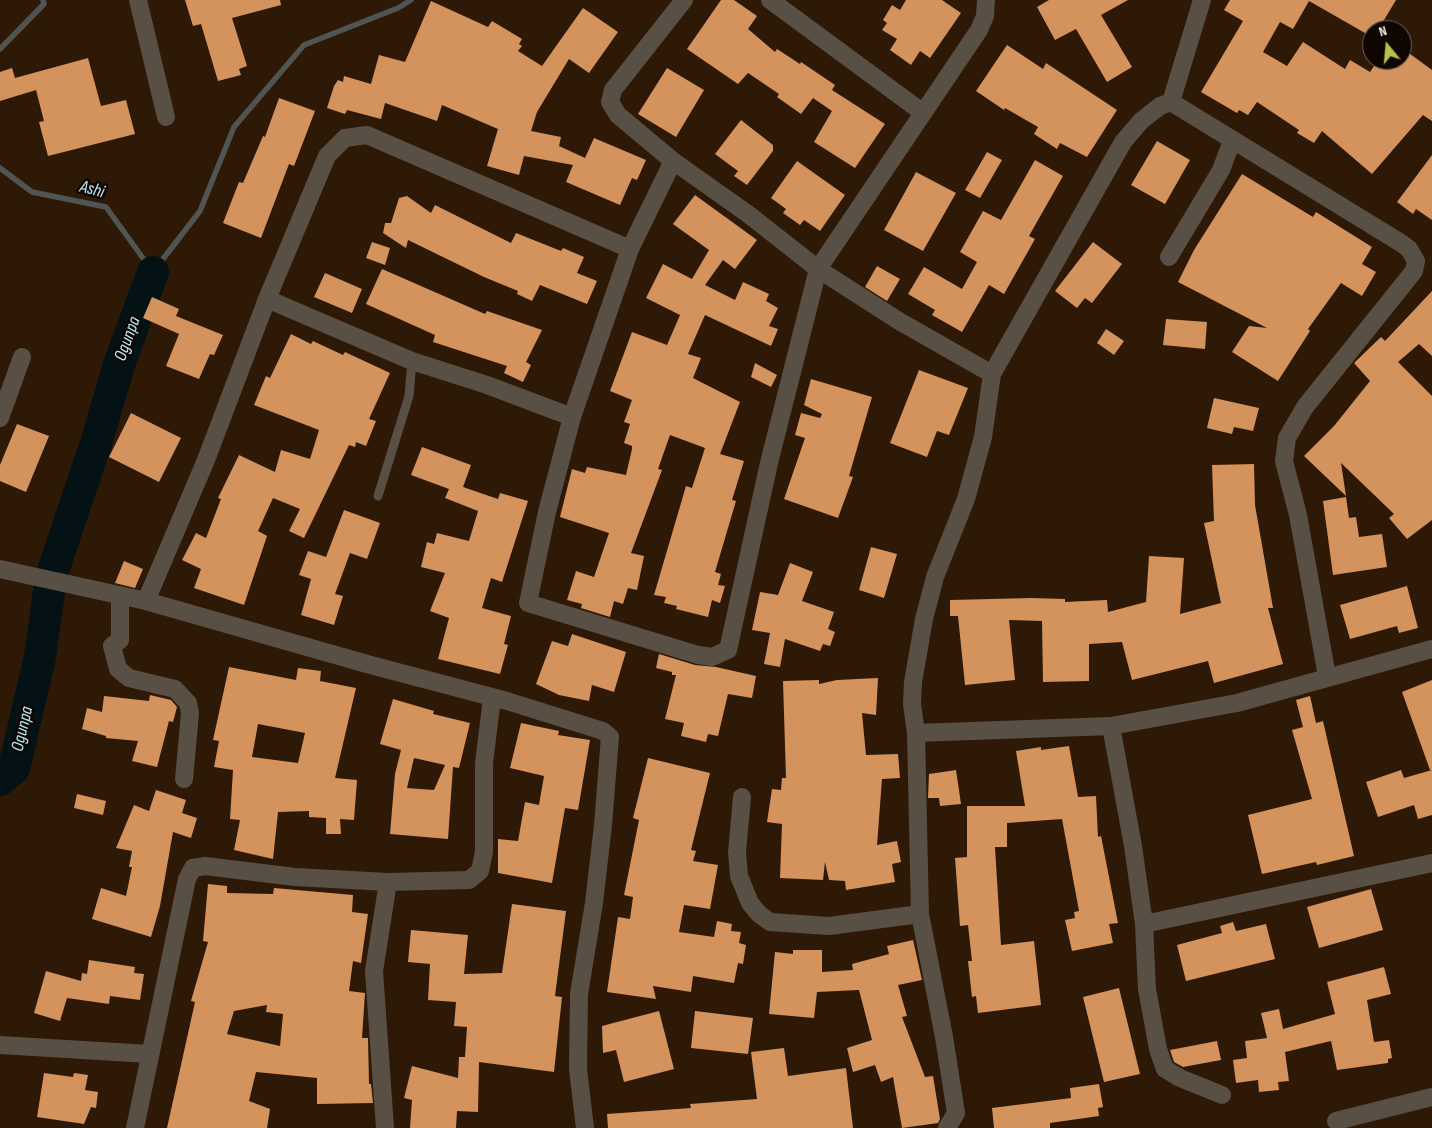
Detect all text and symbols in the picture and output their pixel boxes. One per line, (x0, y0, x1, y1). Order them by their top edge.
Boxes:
north arrow (1362, 20, 1412, 70)
text: N (1377, 22, 1389, 40)
water label: Ashi (77, 176, 107, 204)
water label: Ogunpa (110, 314, 146, 364)
water label: Ogunpa (7, 704, 39, 754)

